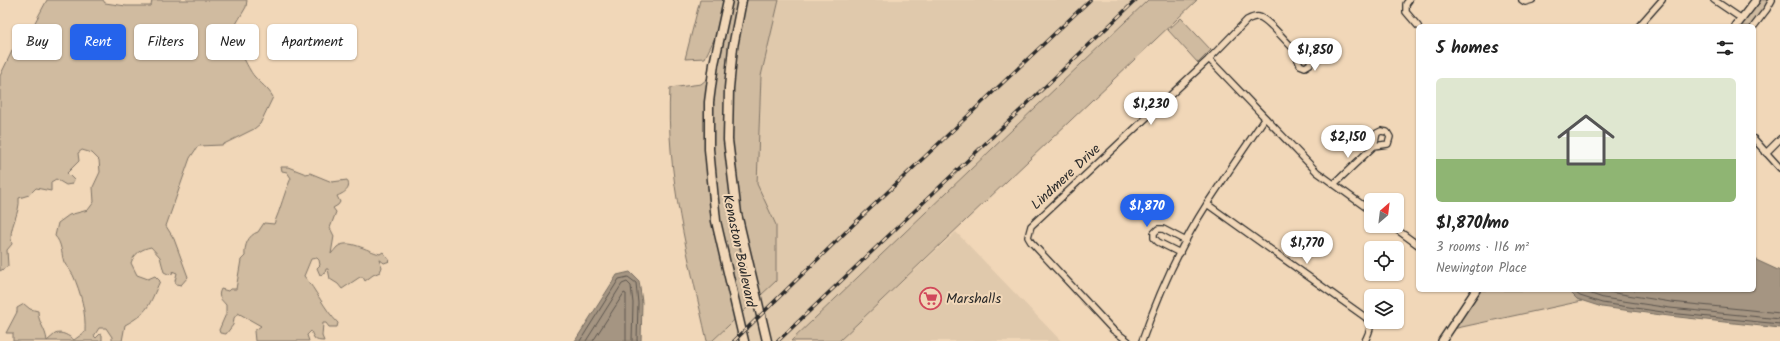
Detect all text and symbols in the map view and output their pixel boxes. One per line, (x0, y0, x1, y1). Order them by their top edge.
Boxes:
chip: Buy (12, 24, 62, 60)
chip: Rent (70, 24, 126, 60)
chip: Filters (134, 24, 198, 60)
chip: New (206, 24, 259, 60)
chip: Apartment (267, 24, 357, 60)
text: 5 homes (1436, 35, 1499, 62)
icon: filters (1714, 37, 1736, 59)
pin: $1,850 (1282, 38, 1348, 72)
text: $1,850 (1297, 40, 1333, 61)
pin: $1,230 (1118, 92, 1184, 126)
text: $1,230 (1133, 94, 1169, 115)
icon: home (1550, 104, 1622, 176)
pin: $2,150 (1315, 125, 1381, 159)
text: $2,150 (1330, 127, 1366, 148)
street label: Lindmere Drive (1026, 138, 1106, 215)
street label: Kenaston Boulevard (716, 192, 762, 311)
north arrow (1364, 193, 1404, 233)
map controls (1364, 193, 1404, 329)
pin: $1,870 (1114, 194, 1180, 228)
text: $1,870 (1129, 196, 1165, 217)
text: $1,870/mo (1436, 210, 1509, 237)
pin: $1,770 (1274, 231, 1340, 265)
text: $1,770 (1290, 233, 1324, 254)
text: 3 rooms · 116 m² (1436, 237, 1529, 258)
button: locate (1364, 241, 1404, 281)
text: Newington Place (1436, 258, 1527, 279)
supermarket icon: Marshalls (917, 286, 943, 312)
place label: Marshalls (946, 288, 1001, 310)
button: layers (1364, 289, 1404, 329)

